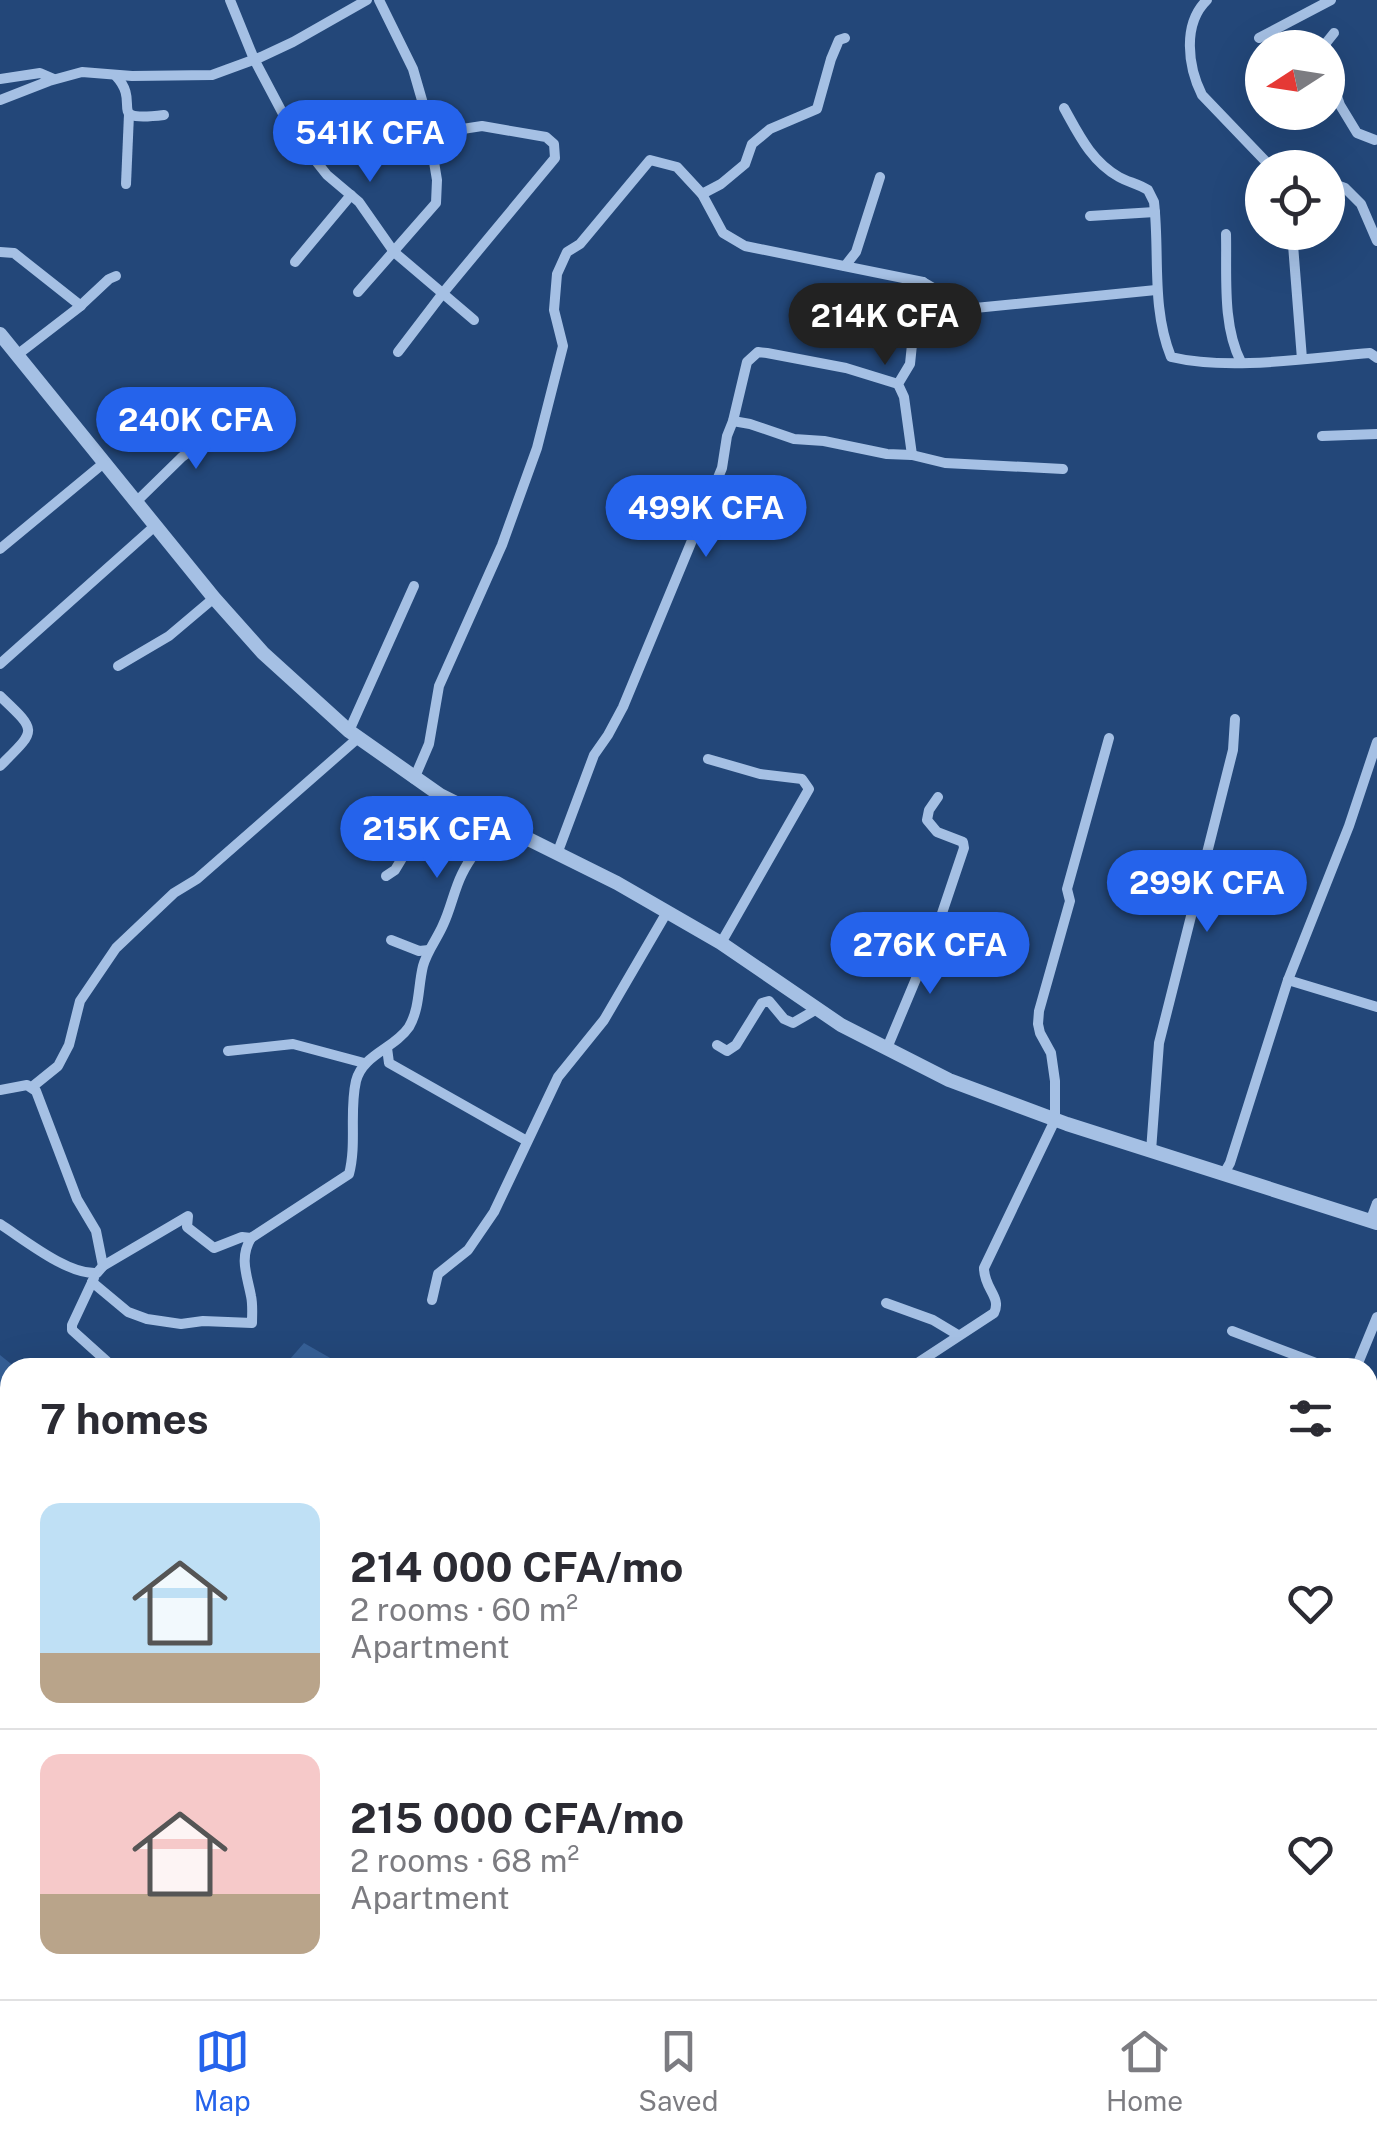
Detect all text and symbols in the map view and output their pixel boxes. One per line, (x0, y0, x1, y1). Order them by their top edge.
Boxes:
north arrow (1245, 30, 1345, 130)
map controls (1245, 30, 1345, 250)
pin: 541K CFA (267, 100, 473, 185)
text: 541K CFA (295, 114, 445, 151)
button: locate (1245, 150, 1345, 250)
pin: 214K CFA (782, 283, 988, 368)
text: 214K CFA (811, 297, 959, 334)
pin: 240K CFA (93, 387, 299, 472)
text: 240K CFA (118, 401, 274, 438)
pin: 499K CFA (603, 475, 809, 560)
text: 499K CFA (628, 489, 784, 526)
pin: 215K CFA (334, 796, 540, 881)
text: 215K CFA (362, 810, 512, 847)
pin: 299K CFA (1104, 850, 1310, 935)
text: 299K CFA (1129, 864, 1285, 901)
pin: 276K CFA (827, 912, 1033, 997)
text: 276K CFA (852, 926, 1008, 963)
icon: filters (1283, 1391, 1338, 1446)
text: 7 homes (40, 1394, 209, 1443)
text: 214 000 CFA/mo (350, 1542, 683, 1591)
icon: home (120, 1543, 240, 1663)
icon: heart (1283, 1576, 1338, 1631)
text: 2 rooms · 60 m² (350, 1591, 578, 1628)
text: Apartment (350, 1628, 510, 1665)
text: 215 000 CFA/mo (350, 1793, 684, 1842)
icon: home (120, 1794, 240, 1914)
icon: heart (1283, 1827, 1338, 1882)
text: 2 rooms · 68 m² (350, 1842, 579, 1879)
text: Apartment (350, 1879, 510, 1916)
tab: Map (194, 2024, 251, 2117)
tab: Saved (638, 2024, 718, 2117)
tab: Home (1106, 2024, 1183, 2117)

